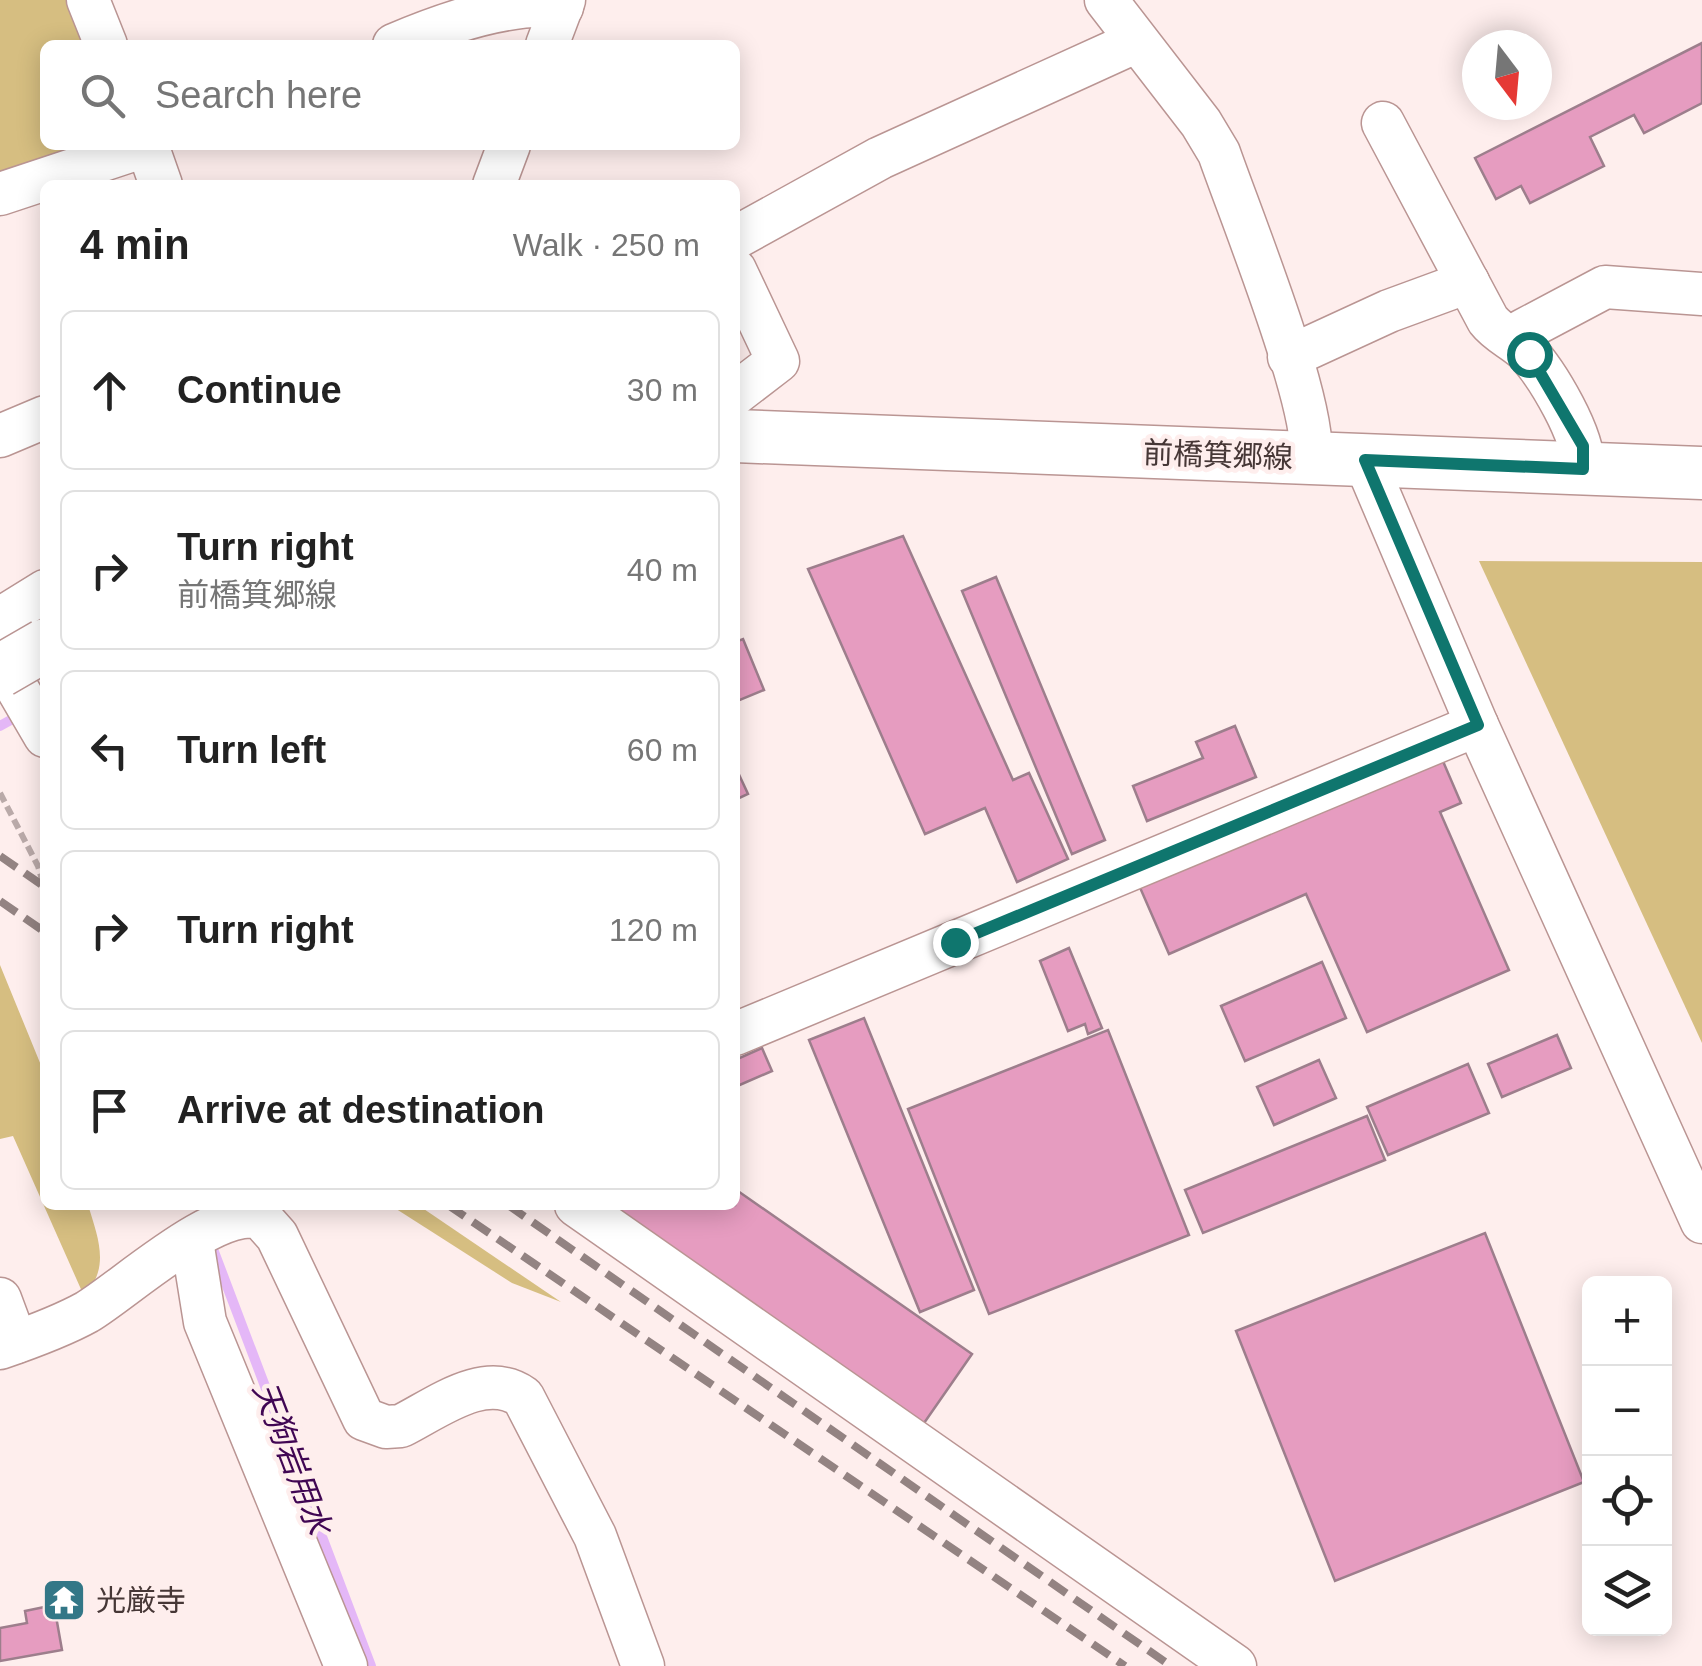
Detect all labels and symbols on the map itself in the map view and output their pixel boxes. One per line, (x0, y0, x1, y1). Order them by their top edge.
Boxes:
north arrow (1462, 30, 1552, 120)
route start (1507, 332, 1553, 378)
street label: 前橋箕郷線 (1142, 436, 1294, 474)
route end (933, 920, 979, 966)
water label: 天狗岩用水 (247, 1377, 339, 1542)
temple icon: 光厳寺 (41, 1577, 87, 1623)
place label: 光厳寺 (96, 1584, 186, 1617)

